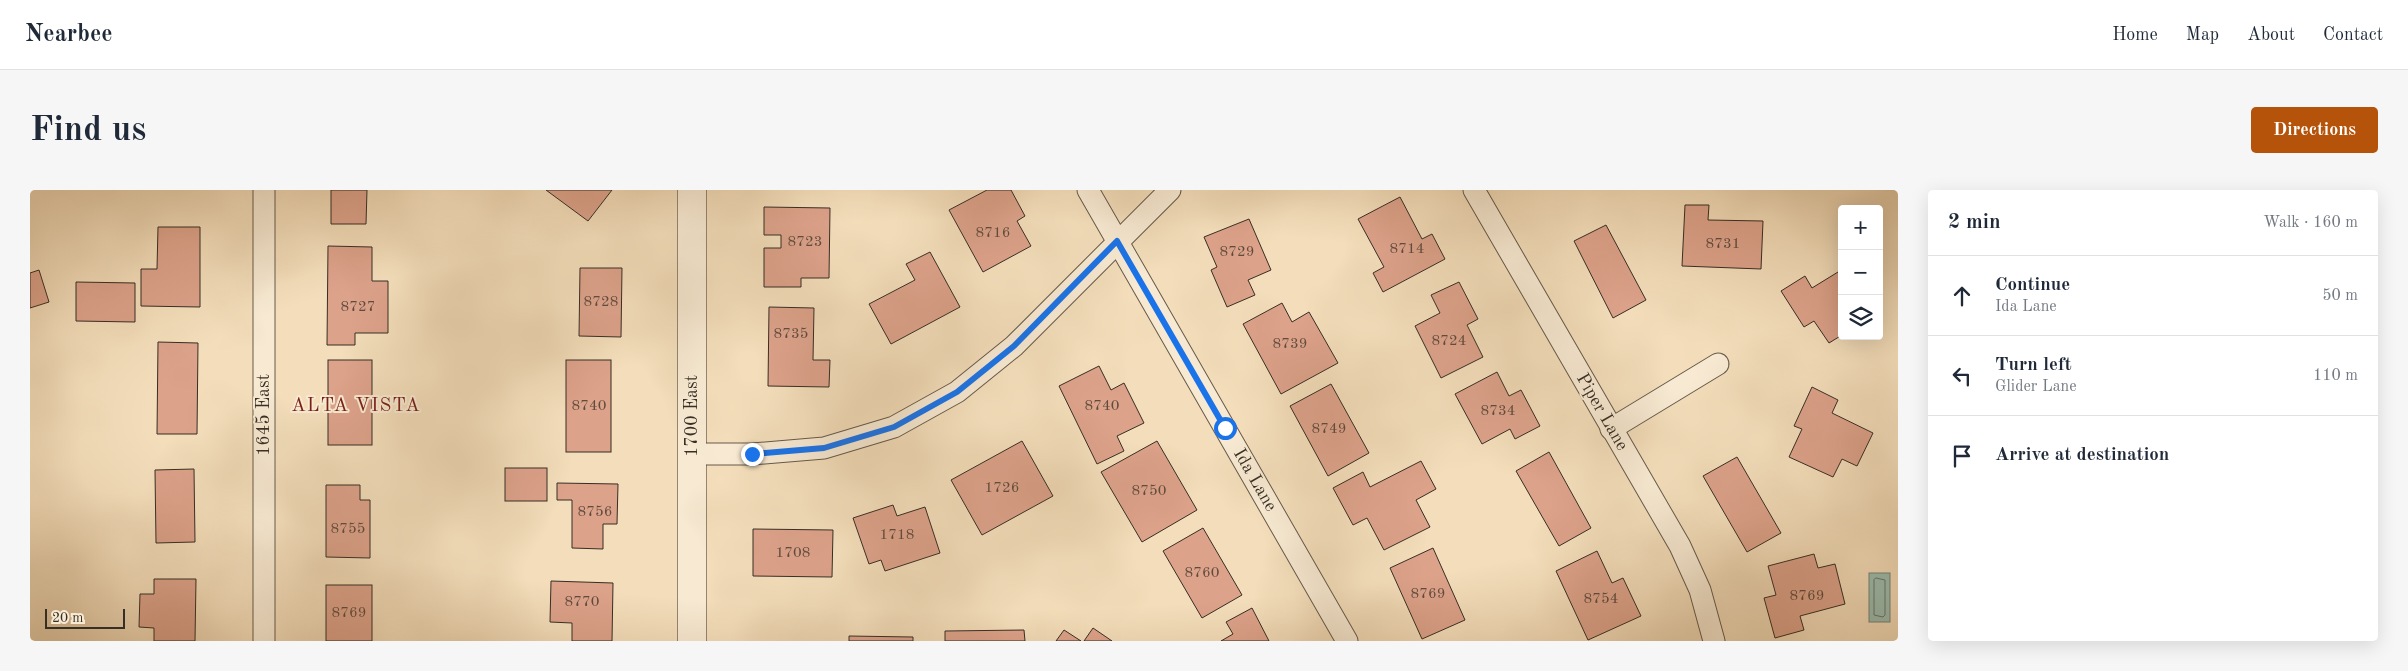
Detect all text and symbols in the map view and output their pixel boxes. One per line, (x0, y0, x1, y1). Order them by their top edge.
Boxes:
text: Nearbee (25, 23, 113, 47)
text: Home (2112, 26, 2158, 44)
text: Map (2186, 26, 2219, 44)
text: About (2247, 26, 2295, 44)
text: Contact (2323, 26, 2383, 44)
button: Directions (2251, 107, 2378, 153)
text: Find us (30, 113, 146, 148)
map controls (1838, 205, 1883, 340)
button: + (1838, 205, 1883, 250)
text: 2 min (1948, 212, 2001, 233)
text: Walk · 160 m (2263, 215, 2358, 231)
house number: 8716 (976, 226, 1010, 241)
house number: 8723 (788, 235, 822, 250)
house number: 8731 (1706, 237, 1740, 252)
house number: 8714 (1390, 242, 1424, 257)
house number: 8729 (1220, 245, 1254, 260)
button: − (1838, 250, 1883, 295)
text: Continue (1995, 276, 2070, 295)
icon: ahead (1948, 282, 1976, 310)
text: 50 m (2322, 288, 2358, 304)
house number: 8728 (584, 295, 618, 310)
button: layers (1838, 295, 1883, 340)
text: Ida Lane (1995, 299, 2057, 315)
house number: 8727 (341, 300, 375, 315)
house number: 8735 (774, 327, 808, 342)
house number: 8724 (1432, 334, 1466, 349)
house number: 8739 (1273, 337, 1307, 352)
text: Turn left (1995, 356, 2072, 375)
icon: left (1948, 362, 1976, 390)
text: 110 m (2313, 368, 2358, 384)
street label: Piper Lane (1573, 370, 1631, 454)
street label: 1645 East (255, 374, 273, 456)
street label: 1700 East (683, 375, 701, 457)
text: Glider Lane (1995, 379, 2077, 395)
district label: ALTA VISTA (291, 397, 421, 416)
house number: 8740 (572, 399, 606, 414)
house number: 8740 (1085, 399, 1119, 414)
house number: 8734 (1481, 404, 1515, 419)
route start (1214, 417, 1237, 440)
house number: 8749 (1312, 422, 1346, 437)
icon: arrive (1948, 442, 1976, 470)
route end (741, 443, 764, 466)
street label: Ida Lane (1230, 445, 1280, 515)
text: Arrive at destination (1995, 446, 2169, 465)
house number: 1726 (985, 481, 1019, 496)
house number: 8750 (1132, 484, 1166, 499)
house number: 8756 (578, 505, 612, 520)
house number: 8755 (331, 522, 365, 537)
house number: 1718 (880, 528, 914, 543)
house number: 1708 (776, 546, 810, 561)
house number: 8760 (1185, 566, 1219, 581)
house number: 8769 (1411, 587, 1445, 602)
house number: 8769 (1790, 589, 1824, 604)
house number: 8754 (1584, 592, 1618, 607)
house number: 8770 (565, 595, 599, 610)
scale bar (45, 606, 125, 629)
house number: 8769 (332, 606, 366, 621)
text: 20 m (52, 611, 83, 625)

